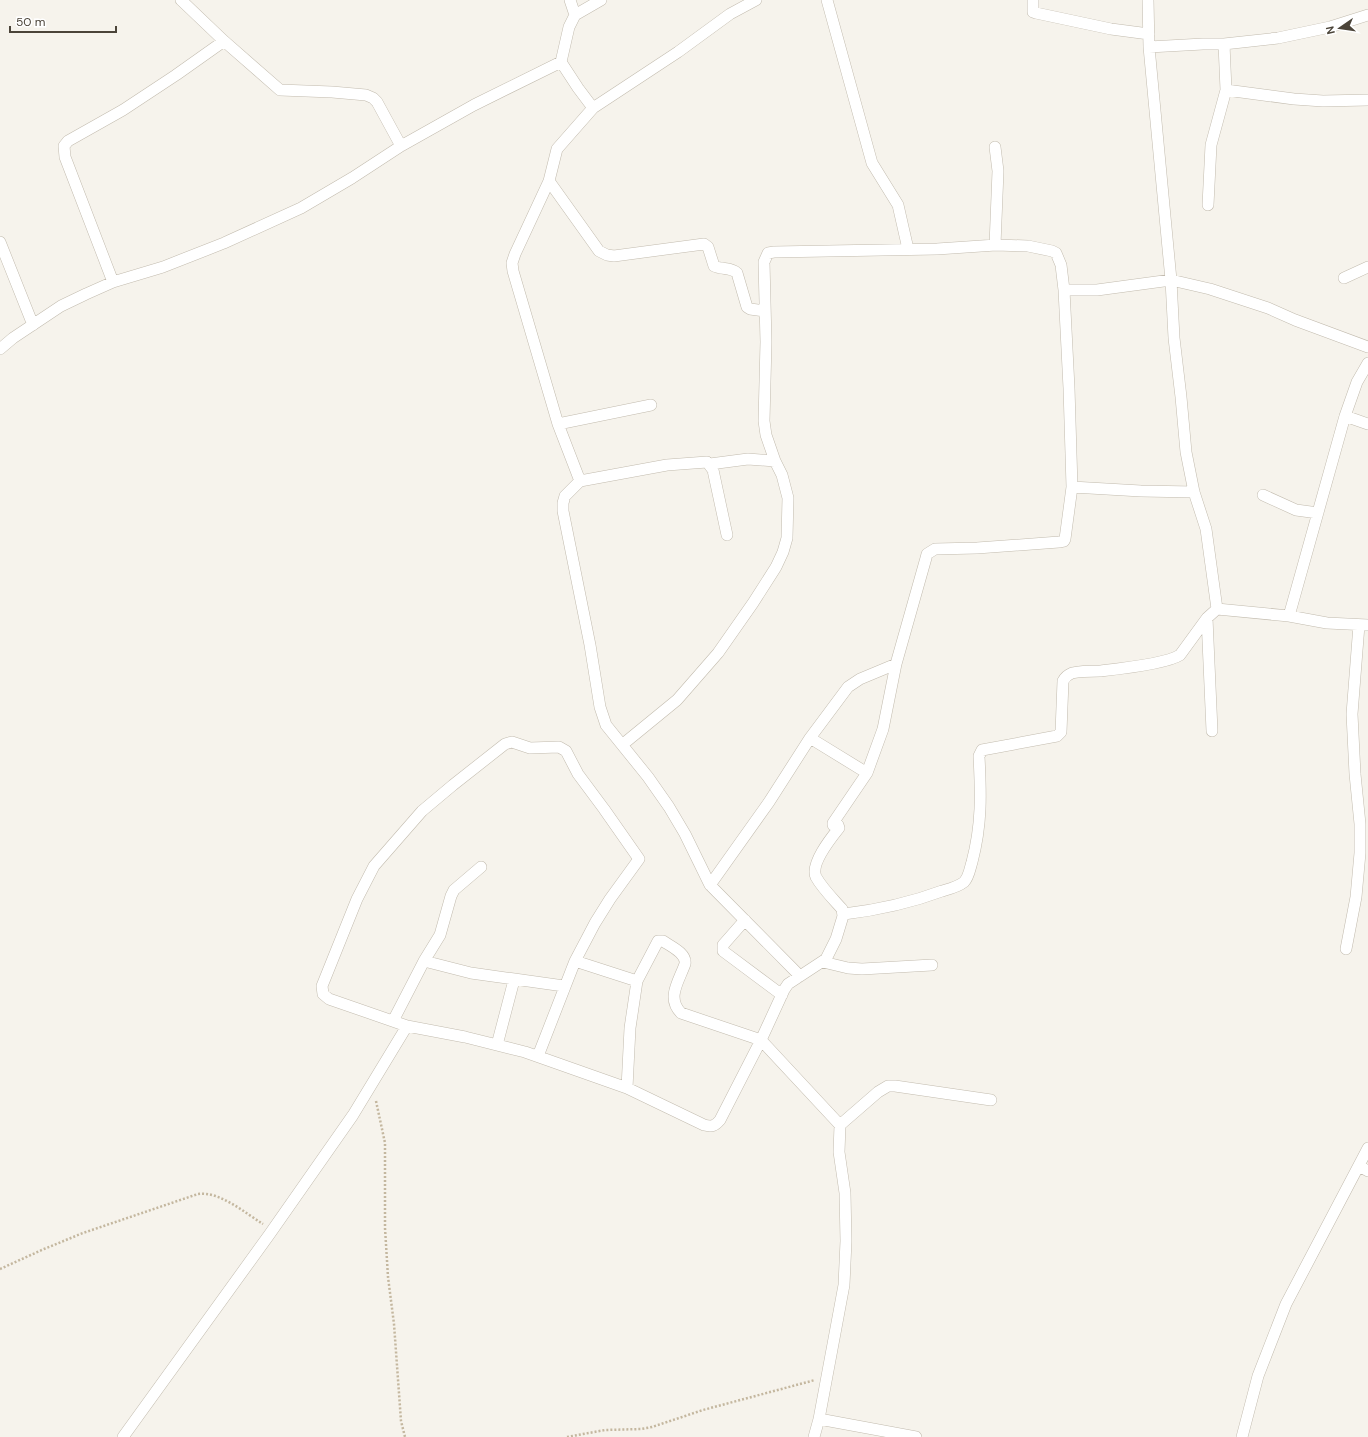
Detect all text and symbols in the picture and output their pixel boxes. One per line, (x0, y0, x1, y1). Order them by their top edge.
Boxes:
scale bar (10, 8, 116, 34)
north arrow (1320, 8, 1360, 48)
text: 50 m (16, 14, 45, 30)
text: N (1323, 25, 1338, 36)

